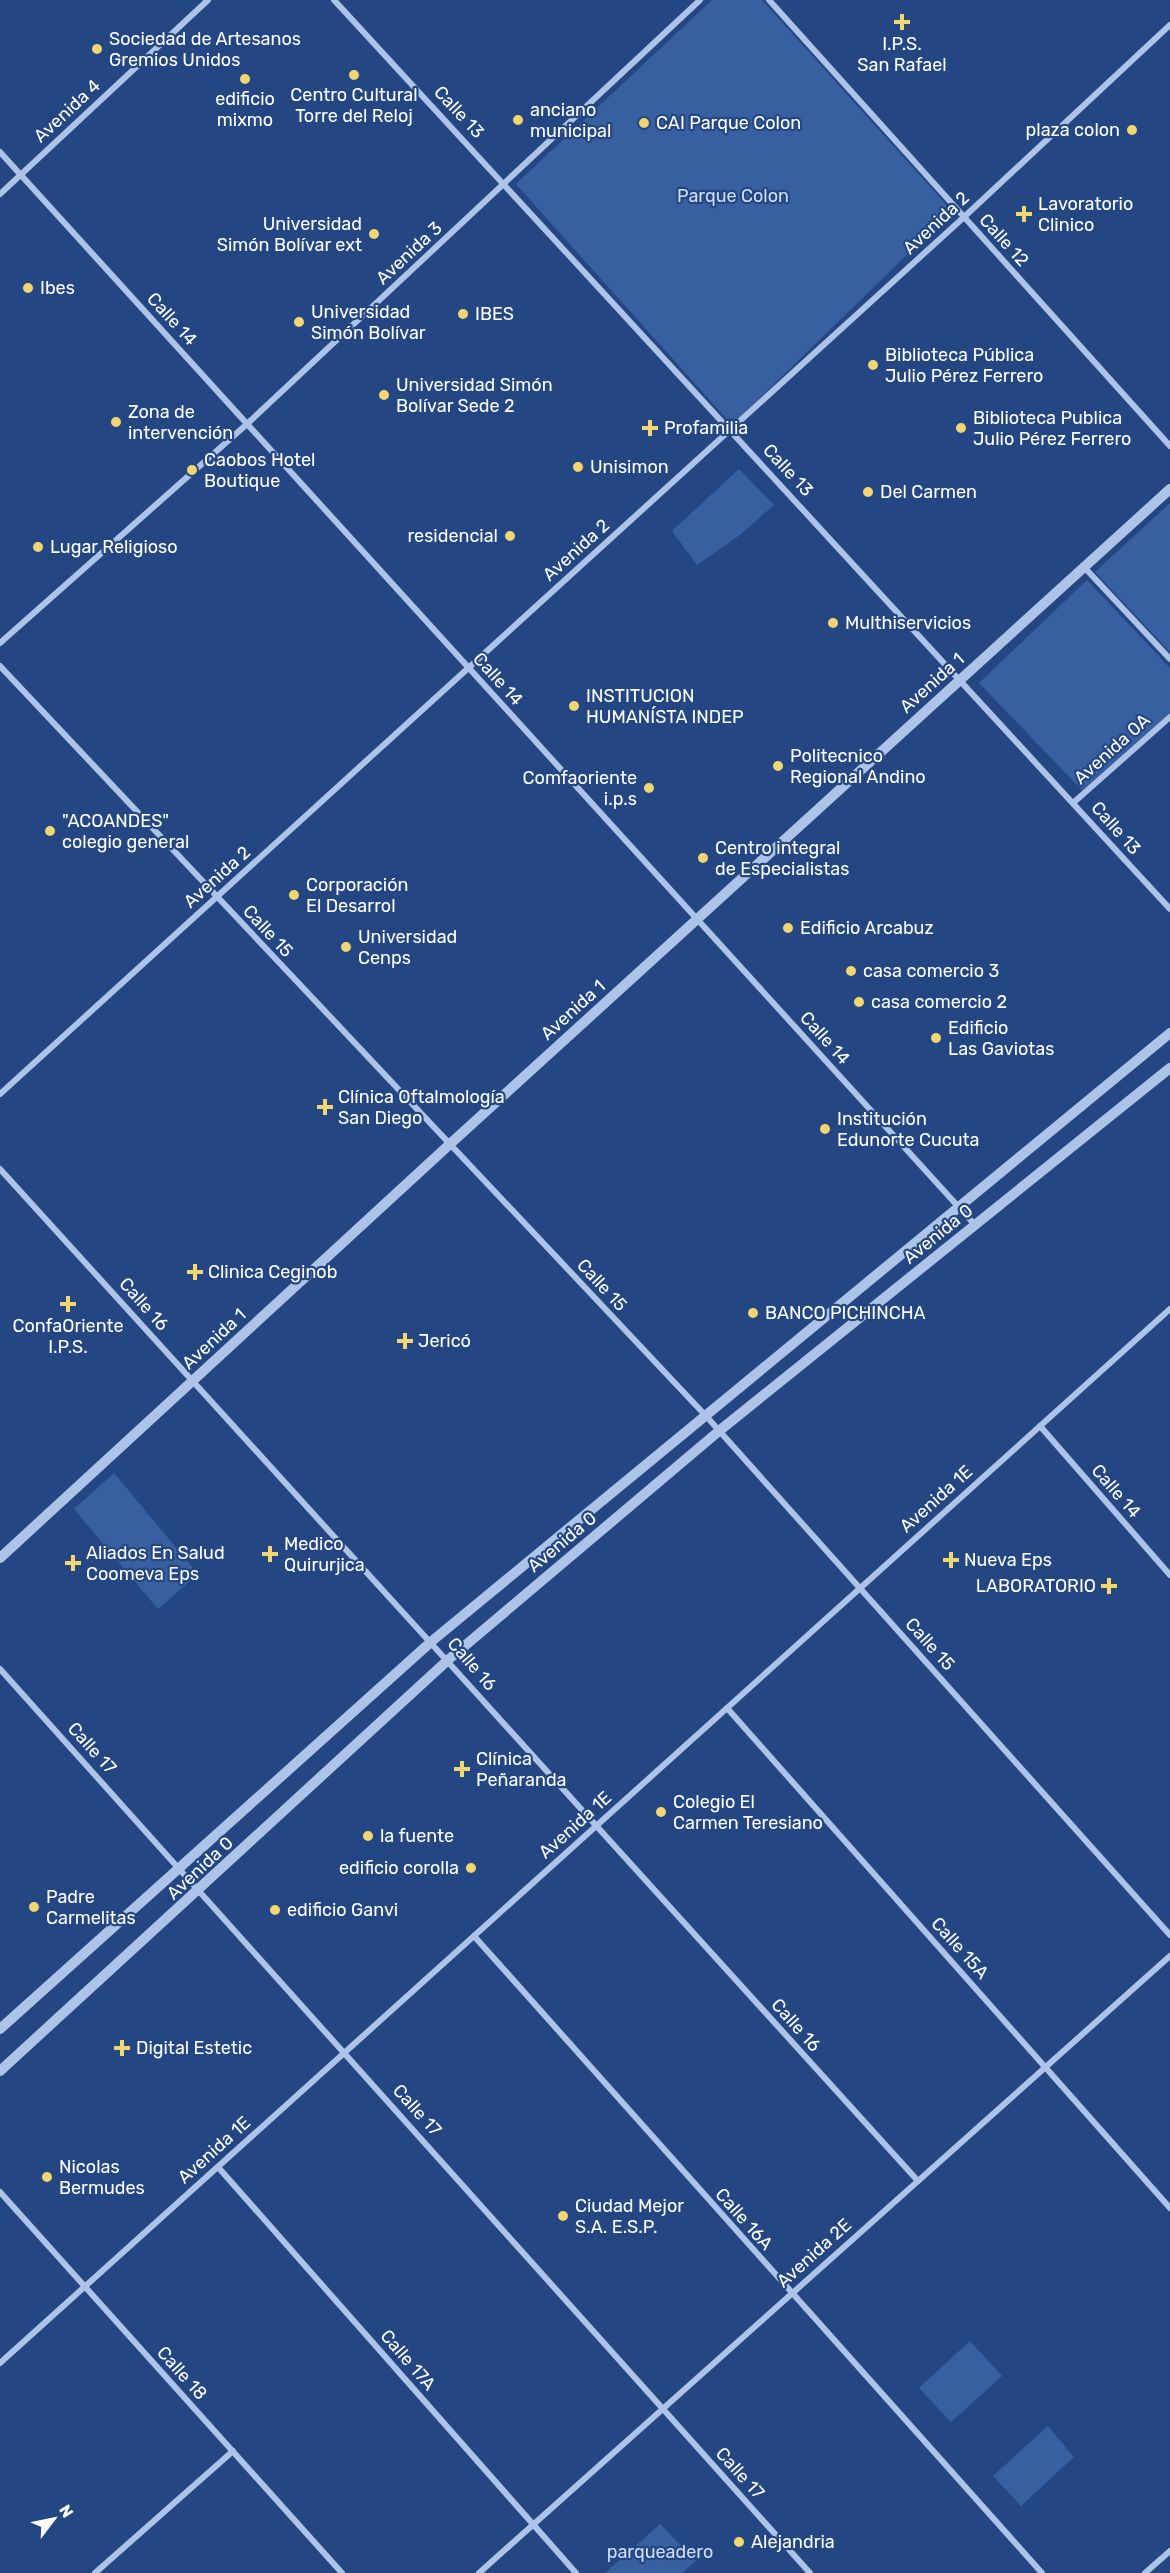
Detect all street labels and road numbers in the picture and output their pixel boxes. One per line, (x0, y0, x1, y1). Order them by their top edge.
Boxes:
street label: Avenida 4 (29, 75, 105, 147)
street label: Calle 13 (429, 81, 489, 143)
street label: Avenida 2 (898, 187, 974, 259)
street label: Calle 12 (975, 209, 1033, 271)
street label: Avenida 3 (371, 217, 447, 289)
street label: Calle 14 (142, 288, 202, 350)
street label: Calle 13 (758, 439, 818, 501)
street label: Avenida 2 (538, 514, 614, 586)
street label: Calle 14 (468, 648, 528, 710)
street label: Avenida 1 (895, 648, 969, 718)
street label: Avenida 0A (1069, 709, 1155, 789)
street label: Calle 13 (1087, 797, 1145, 859)
street label: Avenida 2 (179, 841, 255, 913)
street label: Calle 15 (238, 900, 298, 962)
street label: Avenida 1 (536, 975, 610, 1045)
street label: Calle 14 (795, 1007, 855, 1069)
street label: Avenida 0 (899, 1199, 977, 1269)
street label: Calle 15 (572, 1254, 632, 1316)
street label: Calle 16 (115, 1273, 174, 1335)
street label: Avenida 1 (178, 1304, 250, 1374)
street label: Calle 14 (1087, 1460, 1145, 1522)
street label: Avenida 1E (895, 1461, 977, 1537)
street label: Avenida 0 (523, 1507, 601, 1577)
street label: Calle 15 (901, 1613, 959, 1675)
street label: Calle 16 (443, 1633, 501, 1695)
street label: Calle 17 (63, 1718, 121, 1778)
street label: Avenida 1E (534, 1787, 616, 1863)
street label: Avenida 0 (162, 1832, 238, 1904)
street label: Calle 15A (927, 1913, 993, 1983)
street label: Calle 16 (767, 1994, 826, 2056)
street label: Calle 17 (388, 2080, 446, 2140)
street label: Avenida 1E (173, 2112, 255, 2188)
street label: Calle 16A (710, 2183, 778, 2255)
street label: Avenida 2E (772, 2214, 856, 2292)
street label: Calle 17A (376, 2325, 440, 2395)
street label: Calle 18 (152, 2342, 212, 2404)
street label: Calle 17 (711, 2443, 769, 2503)

